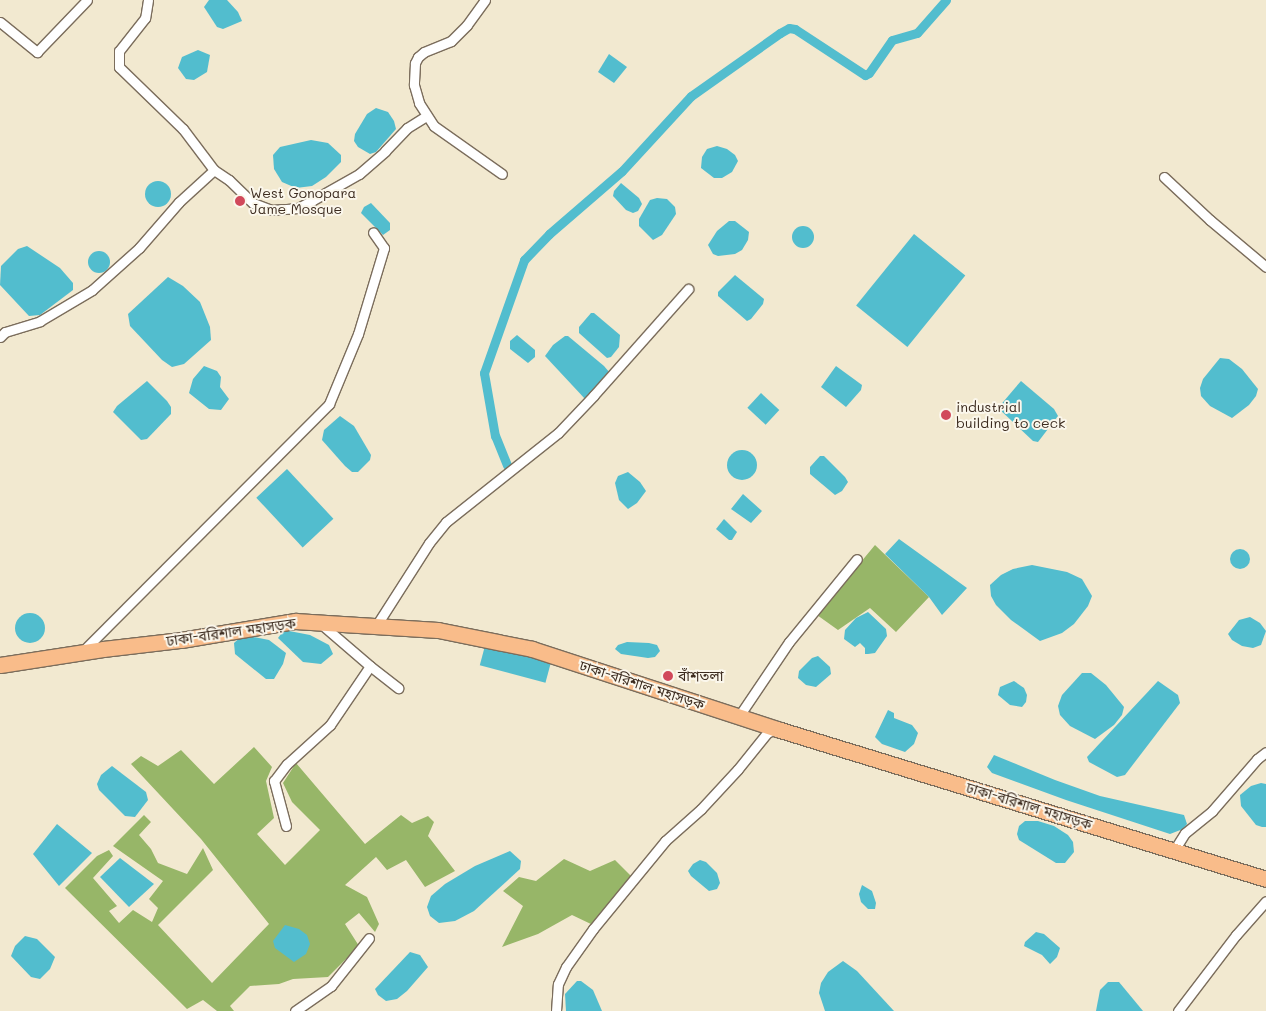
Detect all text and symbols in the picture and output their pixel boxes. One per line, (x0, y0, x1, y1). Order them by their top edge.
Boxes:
place label: West Gonopara Jame Mosque (250, 185, 356, 218)
marker: West Gonopara Jame Mosque (234, 195, 246, 207)
place label: industrial building to ceck (956, 399, 1065, 432)
marker: industrial building to ceck (940, 409, 952, 421)
street label: ঢাকা-বরিশাল মহাসড়ক (165, 615, 297, 649)
street label: ঢাকা-বরিশাল মহাসড়ক (577, 657, 707, 713)
place label: বাঁশতলা (678, 668, 723, 684)
marker: বাঁশতলা (662, 670, 674, 682)
street label: ঢাকা-বরিশাল মহাসড়ক (964, 779, 1094, 833)

